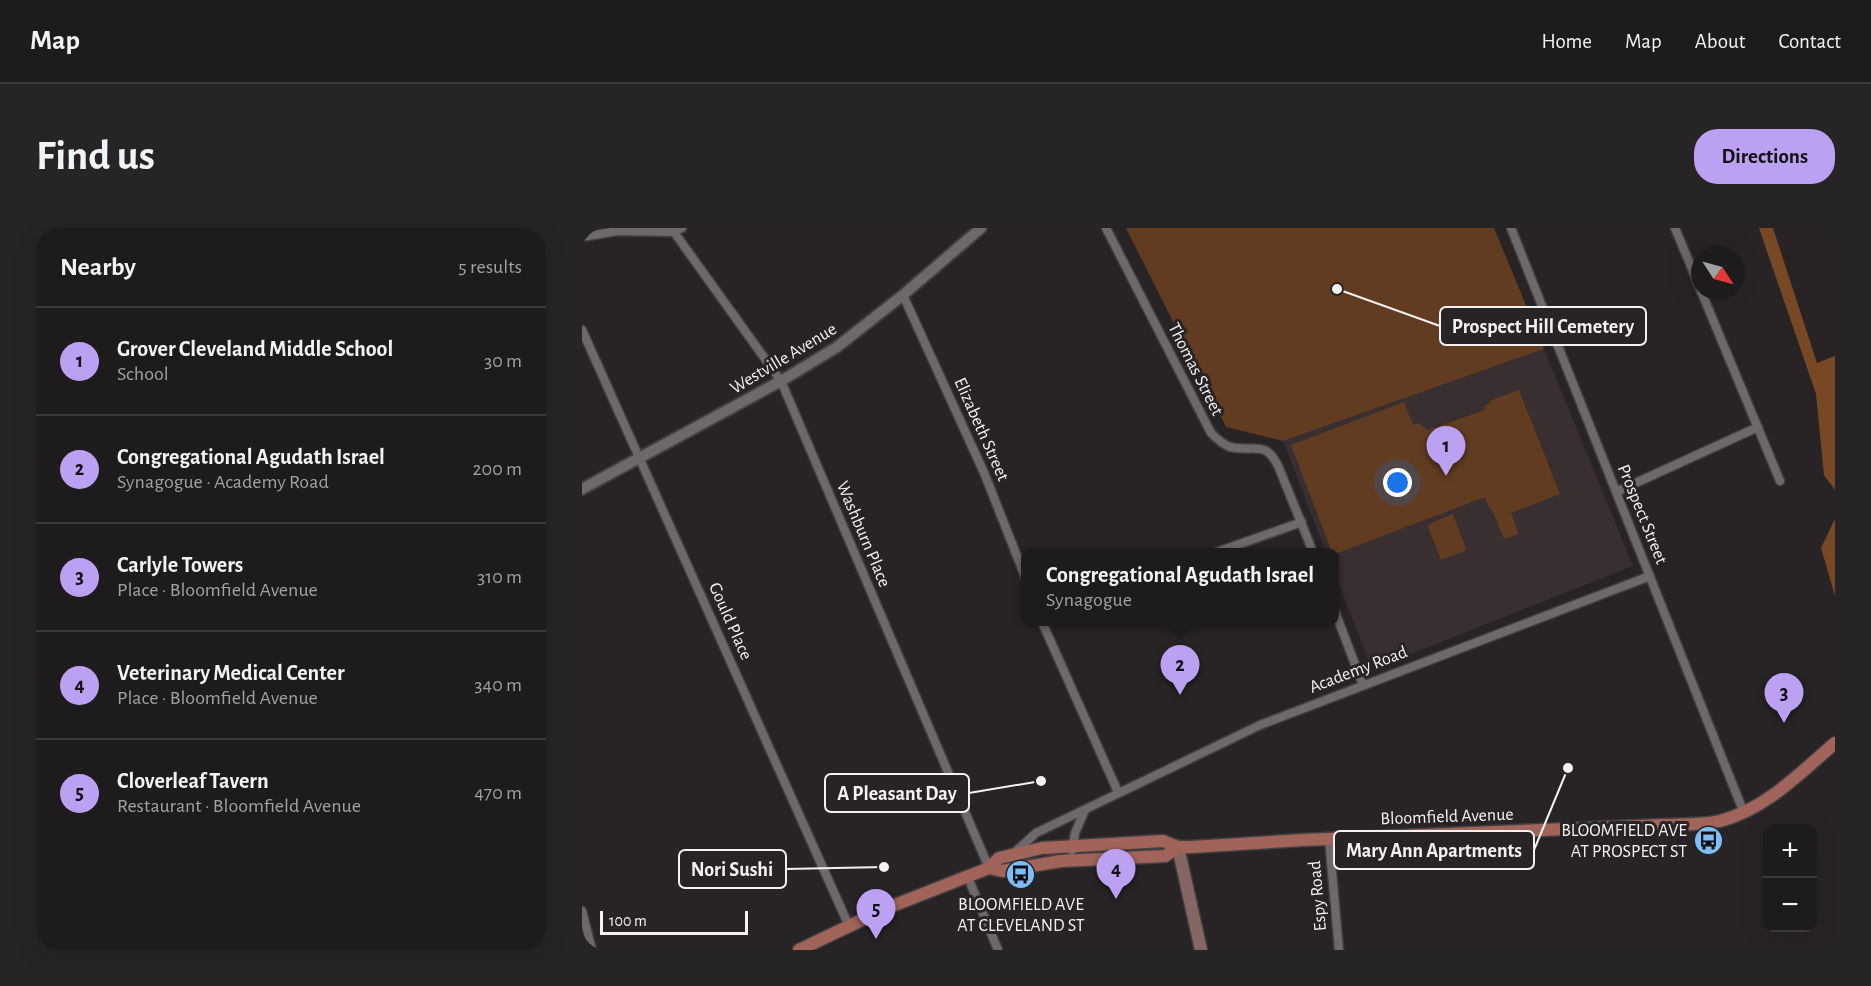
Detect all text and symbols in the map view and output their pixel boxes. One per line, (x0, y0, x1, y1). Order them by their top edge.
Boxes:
text: Map (30, 27, 80, 55)
text: Home (1541, 31, 1592, 52)
text: Map (1625, 31, 1662, 52)
text: About (1695, 31, 1745, 52)
text: Contact (1778, 31, 1841, 52)
button: Directions (1694, 129, 1835, 184)
text: Find us (36, 135, 155, 177)
north arrow (1691, 246, 1745, 300)
text: Nearby (60, 254, 136, 280)
text: 5 results (458, 257, 522, 277)
callout: Prospect Hill Cemetery (1440, 307, 1646, 345)
text: Prospect Hill Cemetery (1452, 317, 1634, 337)
street label: Westville Avenue (727, 320, 840, 398)
street label: Thomas Street (1164, 320, 1226, 419)
text: Grover Cleveland Middle School (117, 338, 393, 360)
text: 1 (76, 351, 83, 371)
text: 30 m (484, 351, 522, 371)
text: School (117, 364, 169, 384)
street label: Elizabeth Street (950, 375, 1012, 484)
pin: 1 (1426, 426, 1466, 476)
text: Congregational Agudath Israel (117, 446, 385, 468)
text: 2 (75, 459, 84, 479)
text: 200 m (472, 459, 522, 479)
street label: Prospect Street (1614, 462, 1670, 567)
your location (1383, 468, 1412, 497)
text: Synagogue · Academy Road (117, 472, 329, 492)
street label: Washburn Place (833, 479, 893, 590)
popup (1021, 548, 1339, 626)
text: Carlyle Towers (117, 554, 243, 576)
text: Congregational Agudath Israel (1046, 564, 1314, 586)
text: 3 (75, 567, 84, 587)
text: 310 m (477, 567, 522, 587)
text: Place · Bloomfield Avenue (117, 580, 318, 600)
street label: Gould Place (705, 580, 755, 663)
text: Synagogue (1046, 590, 1132, 610)
street label: Academy Road (1307, 643, 1410, 697)
pin: 2 (1160, 646, 1200, 695)
text: Veterinary Medical Center (117, 662, 345, 684)
pin: 3 (1764, 674, 1804, 723)
text: 4 (74, 675, 85, 695)
text: 340 m (474, 675, 522, 695)
text: Place · Bloomfield Avenue (117, 688, 318, 708)
text: Cloverleaf Tavern (117, 770, 269, 792)
callout: A Pleasant Day (825, 774, 969, 812)
text: 5 (75, 783, 84, 803)
text: 470 m (474, 783, 522, 803)
text: A Pleasant Day (837, 784, 957, 804)
text: Restaurant · Bloomfield Avenue (117, 796, 361, 816)
street label: Bloomfield Avenue (1380, 806, 1514, 828)
place label: BLOOMFIELD AVE AT PROSPECT ST (1561, 822, 1687, 861)
bus stop icon: BLOOMFIELD AVE AT PROSPECT ST (1692, 824, 1724, 856)
map controls (1763, 824, 1817, 932)
button: + (1763, 824, 1817, 878)
callout: Mary Ann Apartments (1334, 831, 1534, 869)
text: Mary Ann Apartments (1346, 841, 1522, 861)
callout: Nori Sushi (679, 850, 786, 888)
pin: 4 (1096, 850, 1136, 899)
bus stop icon: BLOOMFIELD AVE AT CLEVELAND ST (1005, 859, 1037, 891)
text: Nori Sushi (691, 860, 773, 880)
street label: Espy Road (1306, 860, 1330, 932)
button: − (1763, 878, 1817, 932)
pin: 5 (856, 890, 896, 939)
place label: BLOOMFIELD AVE AT CLEVELAND ST (957, 896, 1085, 935)
scale bar (600, 908, 748, 936)
text: 100 m (609, 913, 647, 929)

